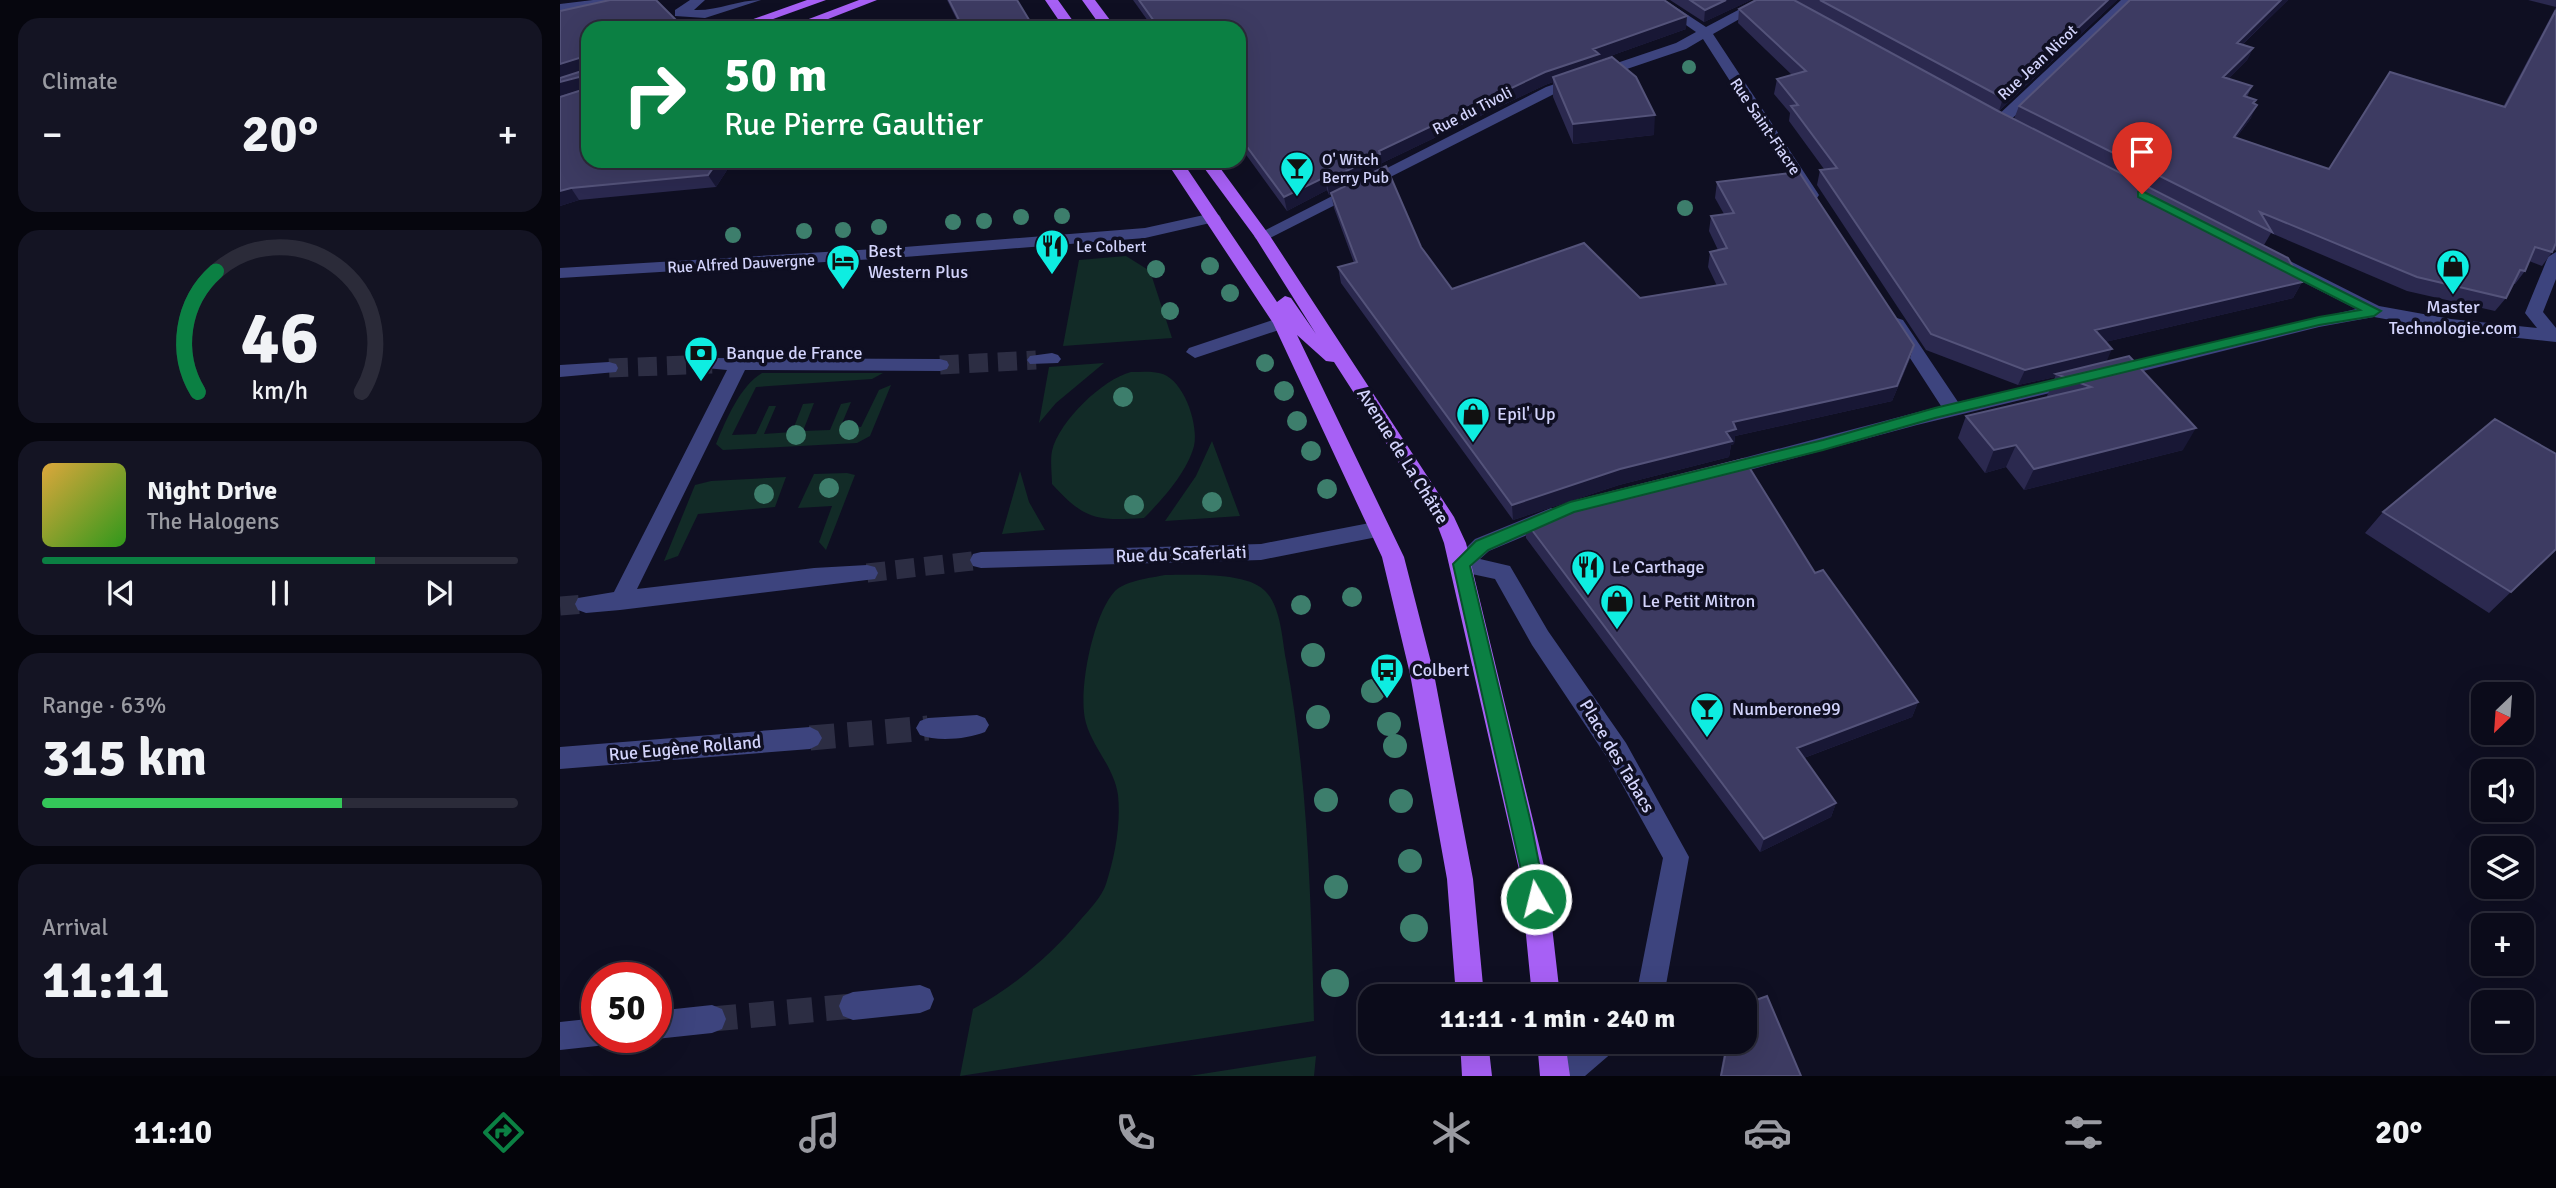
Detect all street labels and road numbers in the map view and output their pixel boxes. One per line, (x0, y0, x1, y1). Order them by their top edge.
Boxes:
street label: Rue Jean Nicot (1994, 21, 2082, 105)
street label: Rue Saint-Fiacre (1725, 74, 1805, 179)
street label: Rue du Tivoli (1429, 82, 1516, 139)
street label: Rue Alfred Dauvergne (667, 250, 815, 278)
street label: Avenue de La Châtre (1352, 384, 1454, 528)
street label: Rue du Scaferlati (1115, 541, 1247, 567)
street label: Place des Tabacs (1575, 696, 1659, 817)
street label: Rue Eugène Rolland (608, 730, 762, 766)

